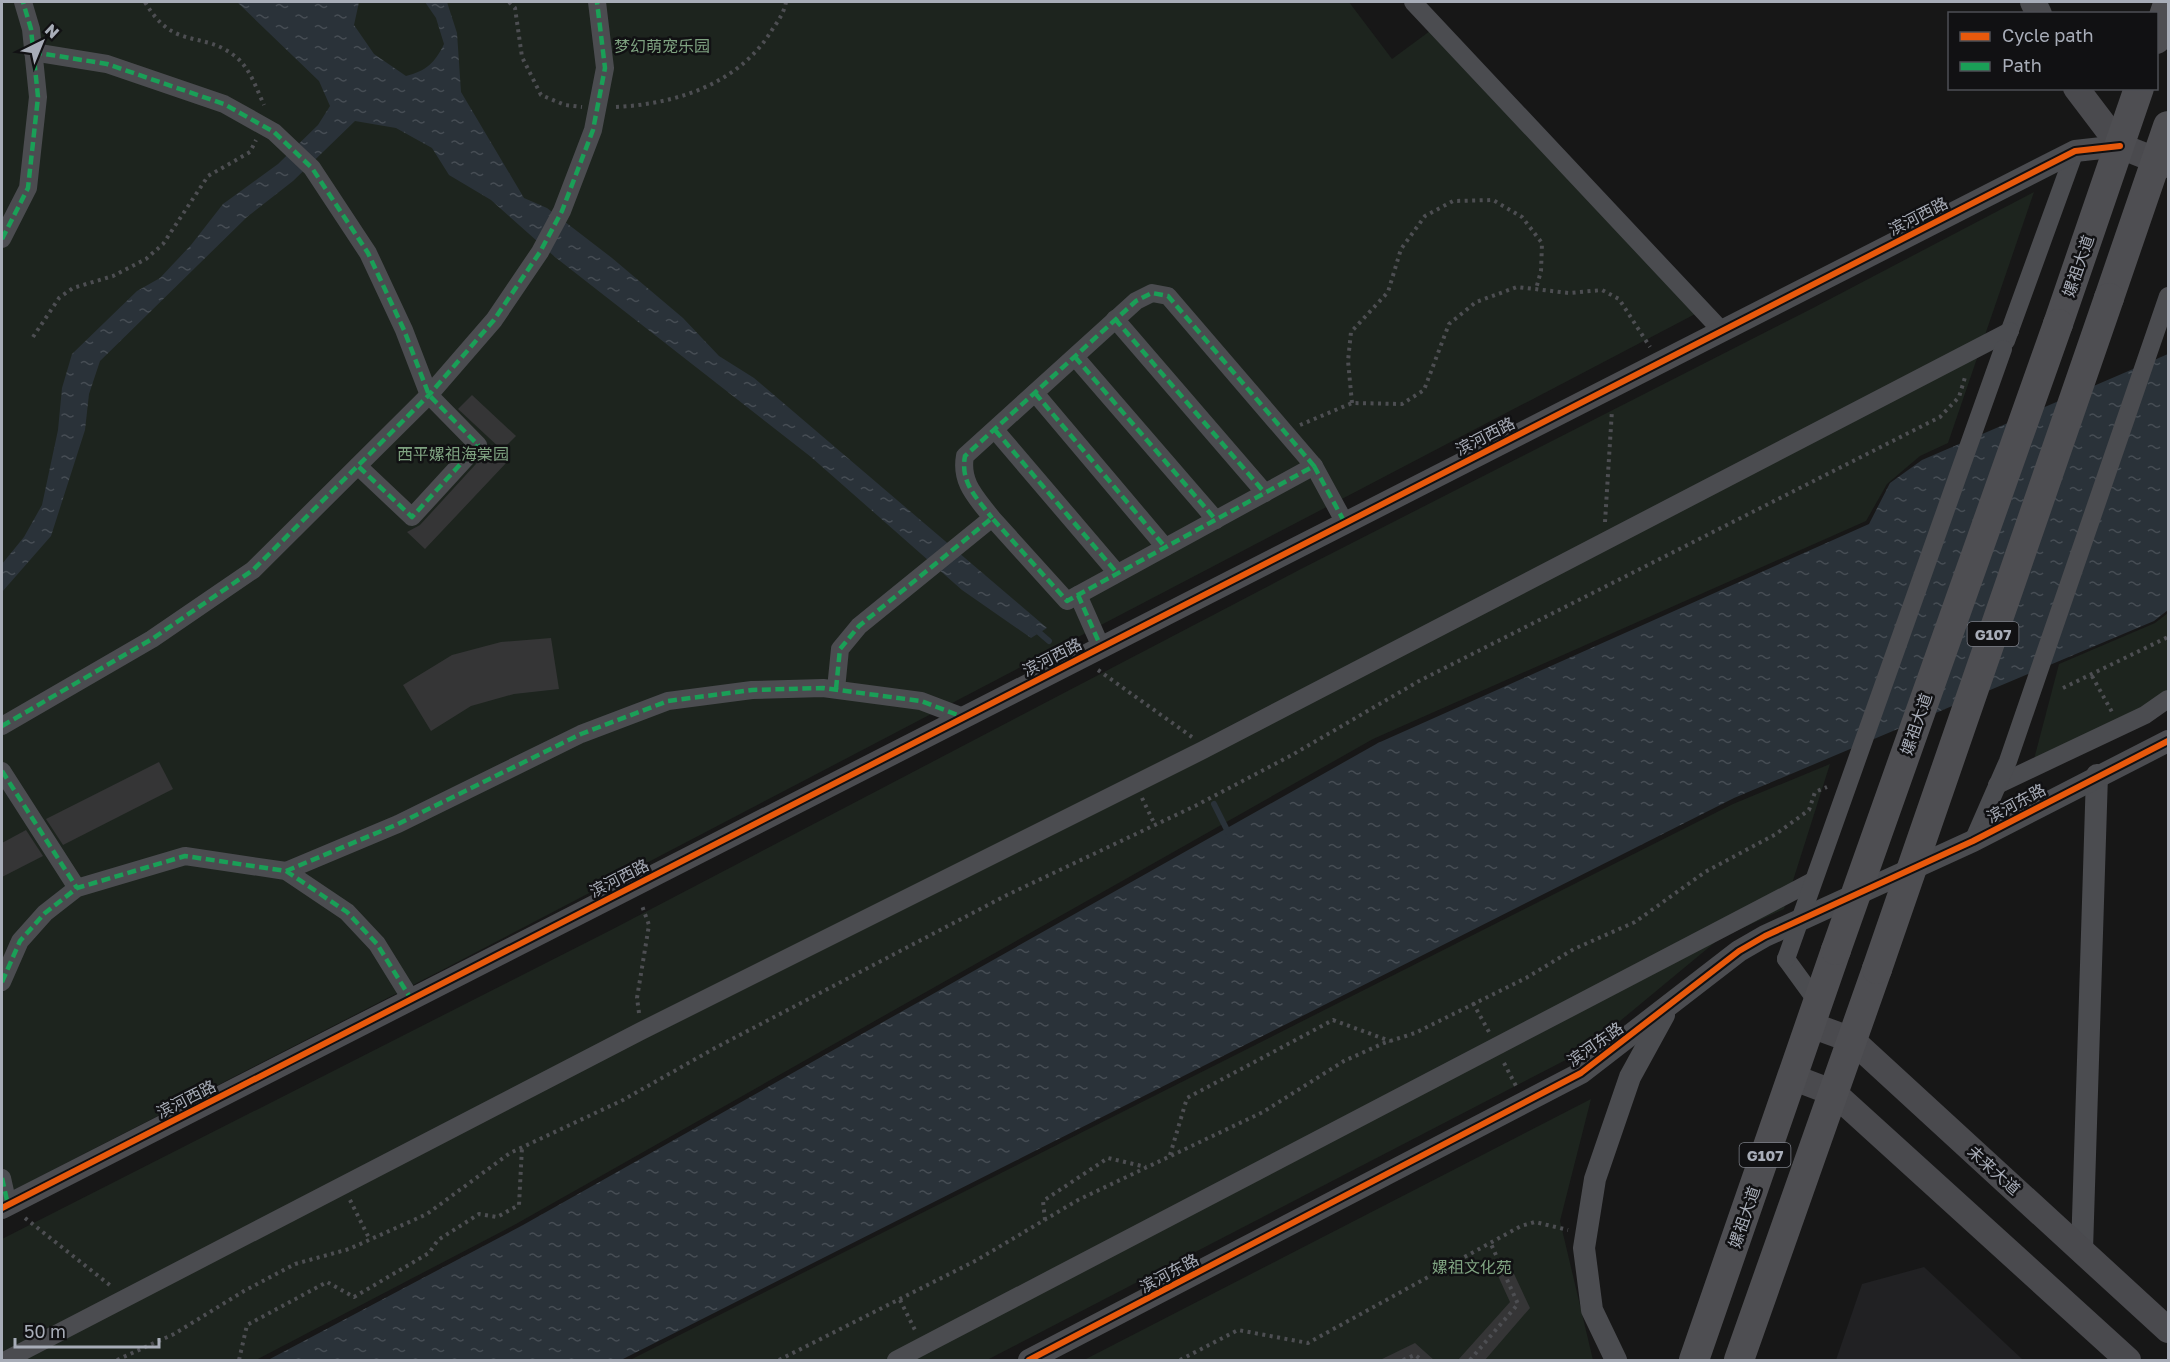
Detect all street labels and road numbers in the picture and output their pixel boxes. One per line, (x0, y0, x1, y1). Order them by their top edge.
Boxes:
street label: 滨河西路 (1885, 193, 1951, 239)
street label: 嫘祖大道 (2058, 232, 2098, 300)
street label: 滨河西路 (1452, 413, 1518, 459)
road number: G107 (1968, 622, 2018, 646)
street label: 滨河西路 (1019, 634, 1085, 680)
street label: 嫘祖大道 (1896, 690, 1936, 758)
street label: 滨河东路 (1983, 779, 2049, 827)
street label: 滨河西路 (586, 855, 652, 901)
street label: 滨河东路 (1563, 1017, 1627, 1071)
street label: 滨河西路 (153, 1076, 219, 1122)
street label: 未来大道 (1964, 1141, 2024, 1199)
road number: G107 (1740, 1143, 1790, 1167)
street label: 嫘祖大道 (1724, 1183, 1764, 1251)
street label: 滨河东路 (1136, 1249, 1202, 1297)

